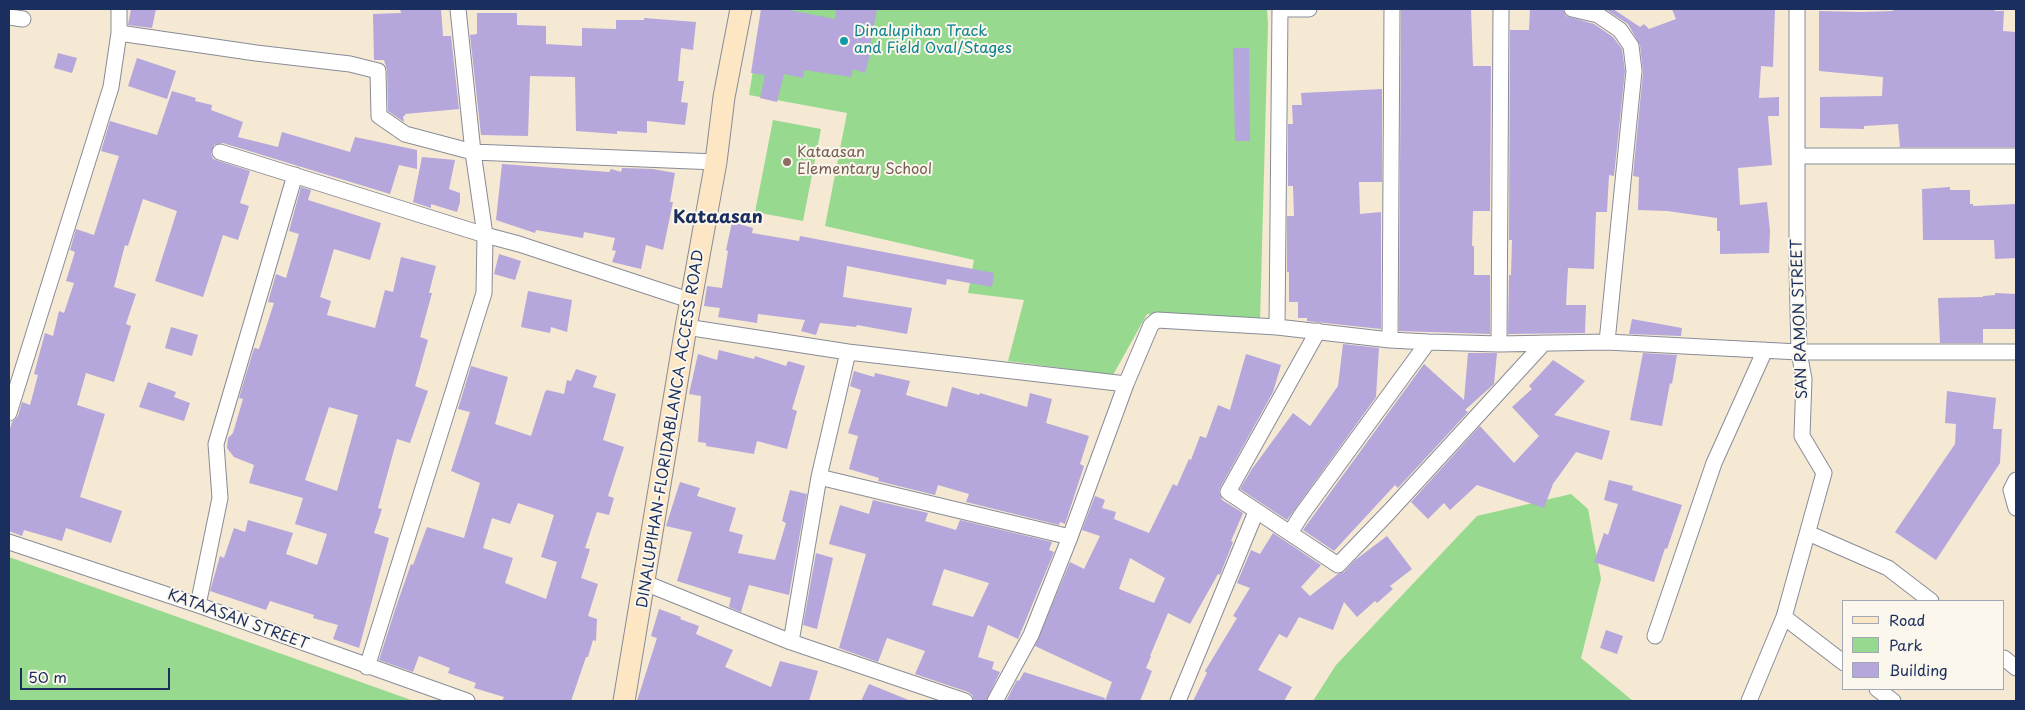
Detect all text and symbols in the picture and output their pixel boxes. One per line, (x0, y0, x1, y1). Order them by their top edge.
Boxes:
place label: Dinalupihan Track and Field Oval/Stages (854, 23, 1012, 58)
marker: Dinalupihan Track and Field Oval/Stages (838, 35, 850, 47)
place label: Kataasan Elementary School (797, 144, 932, 179)
marker: Kataasan Elementary School (781, 156, 793, 168)
district label: Kataasan (673, 207, 763, 229)
street label: SAN RAMON STREET (1788, 238, 1812, 400)
street label: DINALUPIHAN-FLORIDABLANCA ACCESS ROAD (634, 249, 708, 609)
street label: KATAASAN STREET (165, 586, 311, 654)
legend (1842, 600, 2005, 690)
text: Road (1889, 608, 1925, 631)
text: Park (1889, 633, 1923, 656)
scale bar (22, 658, 172, 690)
text: Building (1889, 658, 1948, 681)
text: 50 m (28, 665, 67, 688)

